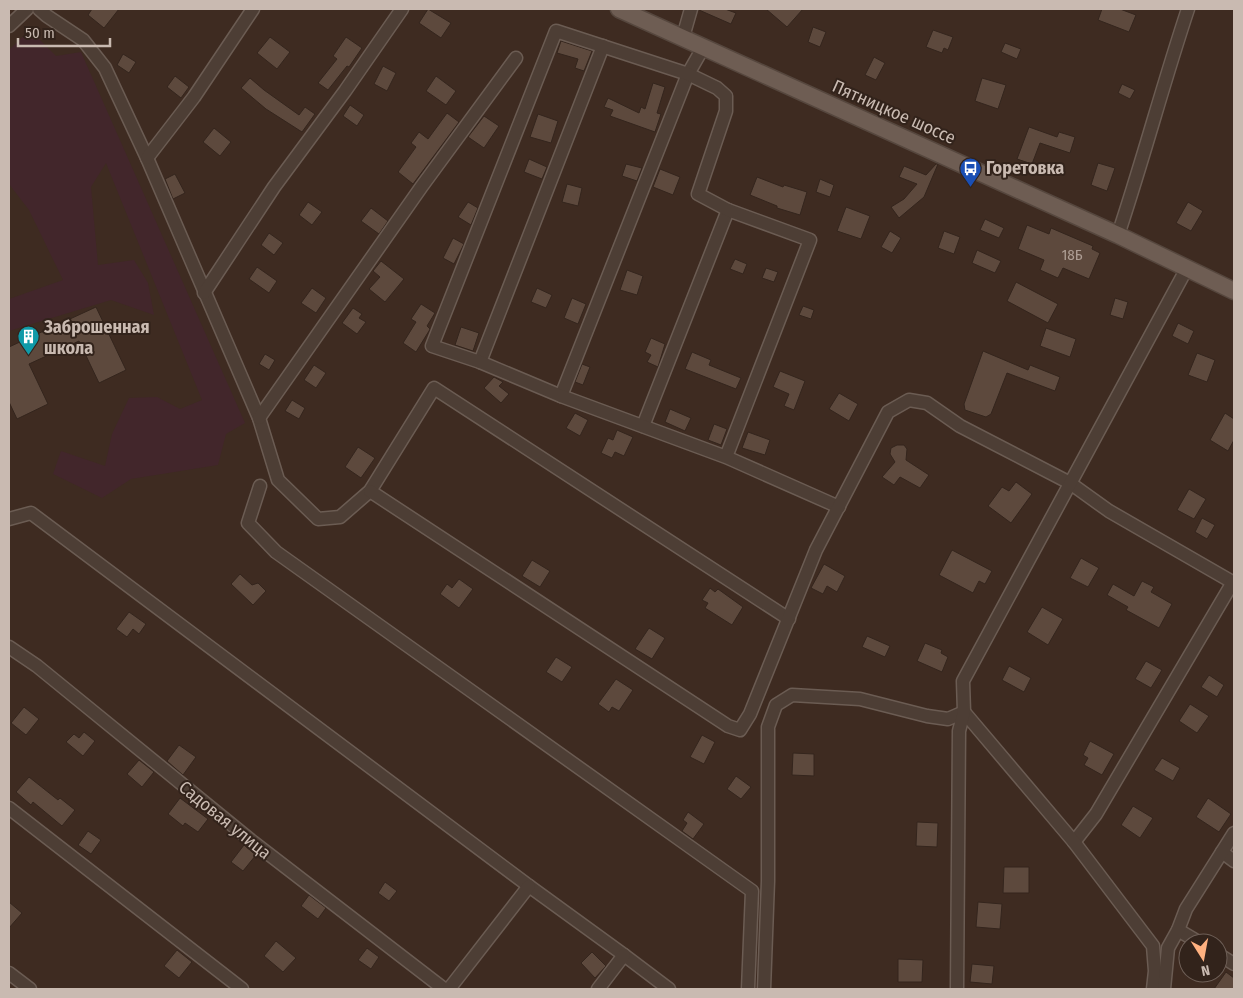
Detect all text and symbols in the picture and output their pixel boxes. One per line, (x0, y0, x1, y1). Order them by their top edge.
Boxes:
scale bar (18, 15, 110, 47)
text: 50 m (25, 24, 55, 42)
street label: Пятницкое шоссе (829, 75, 959, 149)
bus stop icon: Горетовка (958, 156, 982, 187)
place label: Горетовка (986, 157, 1064, 179)
house number: 18Б (1061, 246, 1083, 264)
place label: Заброшенная школа (43, 316, 150, 359)
building icon: Заброшенная школа (16, 325, 40, 356)
street label: Садовая улица (174, 776, 276, 864)
north arrow (1178, 933, 1228, 983)
text: N (1200, 961, 1211, 979)

